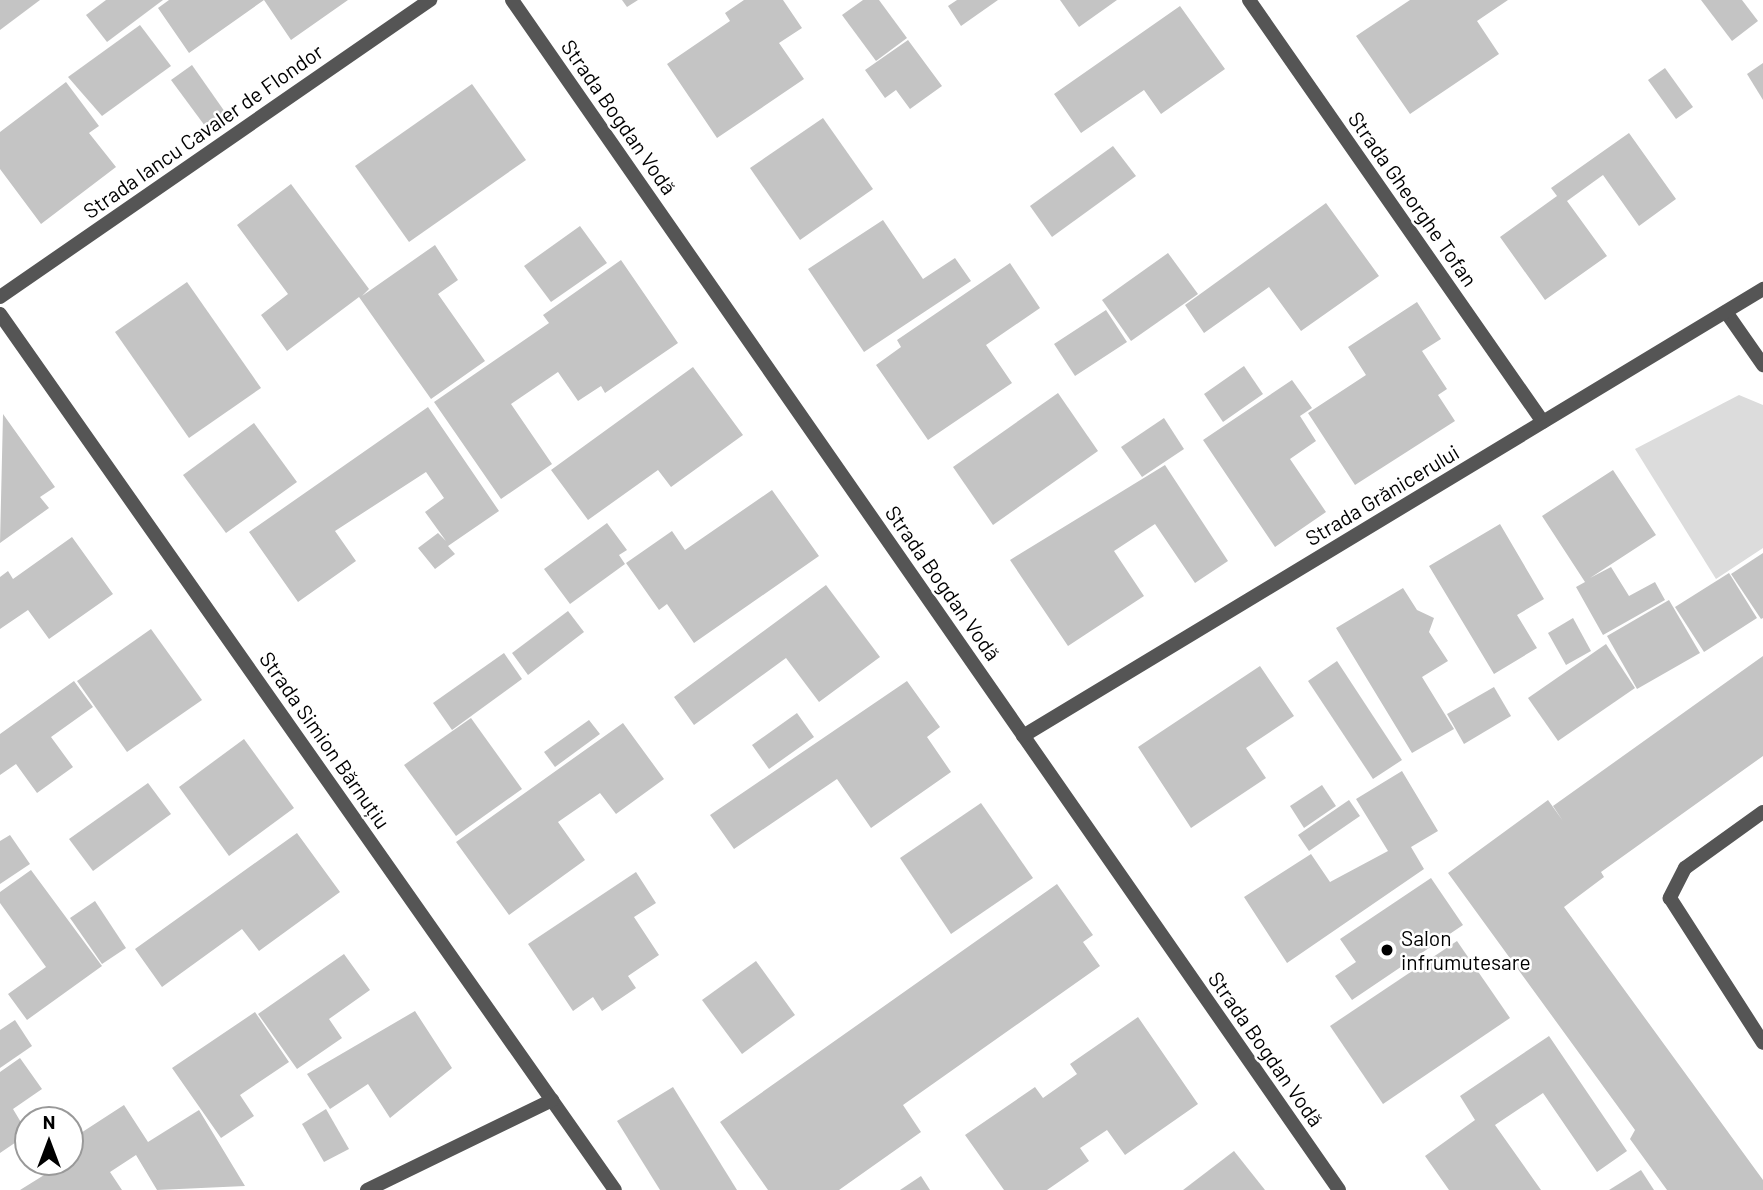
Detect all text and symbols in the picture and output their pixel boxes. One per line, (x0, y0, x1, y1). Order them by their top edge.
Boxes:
street label: Strada Bogdan Vodă (556, 35, 682, 199)
street label: Strada Iancu Cavaler de Flondor (78, 38, 328, 224)
street label: Strada Gheorghe Tofan (1343, 107, 1483, 291)
street label: Strada Grănicerului (1301, 439, 1463, 551)
street label: Strada Bogdan Vodă (880, 501, 1006, 665)
street label: Strada Simion Bărnuțiu (254, 647, 396, 833)
place label: Salon infrumutesare (1401, 925, 1531, 975)
marker: Salon infrumutesare (1379, 942, 1395, 958)
street label: Strada Bogdan Vodă (1203, 967, 1329, 1131)
north arrow (14, 1106, 84, 1176)
text: N (43, 1110, 55, 1133)

